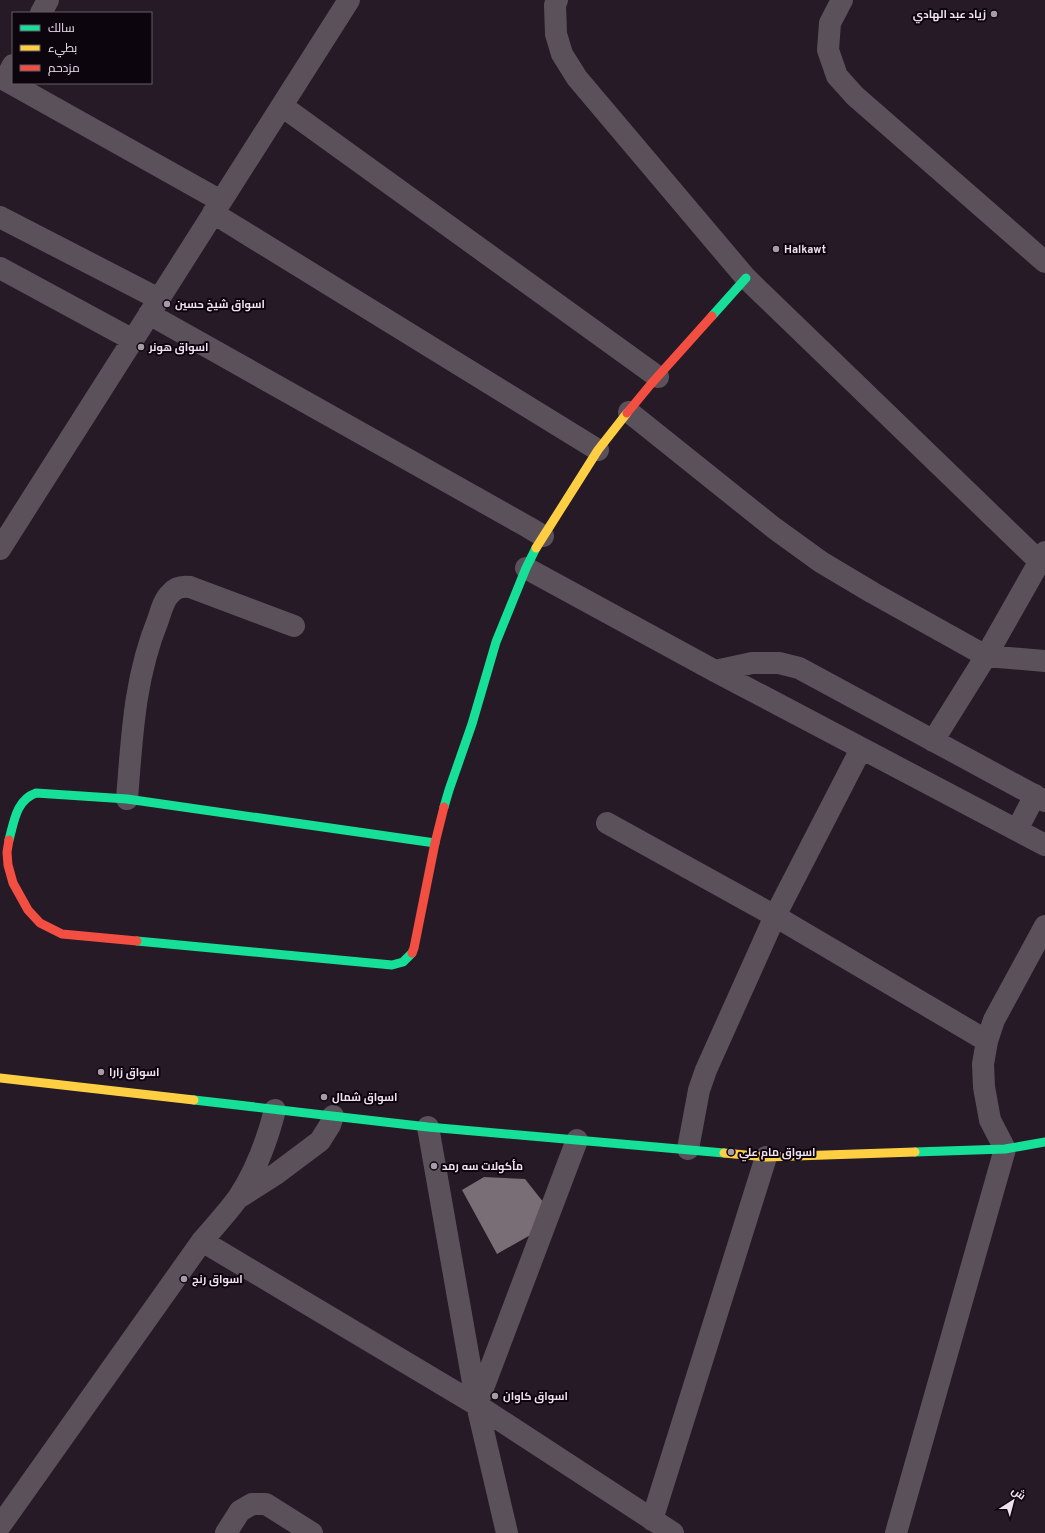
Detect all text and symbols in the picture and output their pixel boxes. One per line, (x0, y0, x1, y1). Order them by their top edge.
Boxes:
place label: زياد عبد الهادي (913, 8, 986, 24)
marker: زياد عبد الهادي (989, 9, 999, 19)
legend (12, 12, 152, 84)
text: سالك (48, 21, 75, 37)
text: بطيء (48, 41, 77, 58)
text: مزدحم (48, 61, 80, 77)
place label: Halkawt (784, 243, 826, 257)
marker: Halkawt (771, 244, 781, 254)
place label: اسواق شيخ حسين (175, 298, 265, 312)
marker: اسواق شيخ حسين (162, 299, 172, 309)
place label: اسواق هونر (148, 341, 209, 355)
marker: اسواق هونر (136, 342, 146, 352)
place label: اسواق زارا (109, 1066, 159, 1080)
marker: اسواق زارا (96, 1067, 106, 1077)
place label: اسواق شمال (332, 1091, 398, 1105)
marker: اسواق شمال (319, 1092, 329, 1102)
place label: اسواق مام علي (739, 1146, 815, 1162)
marker: اسواق مام علي (726, 1147, 736, 1157)
place label: مأكولات سه رمد (442, 1159, 523, 1174)
marker: مأكولات سه رمد (429, 1161, 439, 1171)
place label: اسواق رنج (192, 1273, 243, 1287)
marker: اسواق رنج (179, 1274, 189, 1284)
place label: اسواق كاوان (503, 1390, 568, 1404)
marker: اسواق كاوان (490, 1391, 500, 1401)
north arrow (993, 1481, 1033, 1521)
text: ش (1008, 1484, 1028, 1504)

